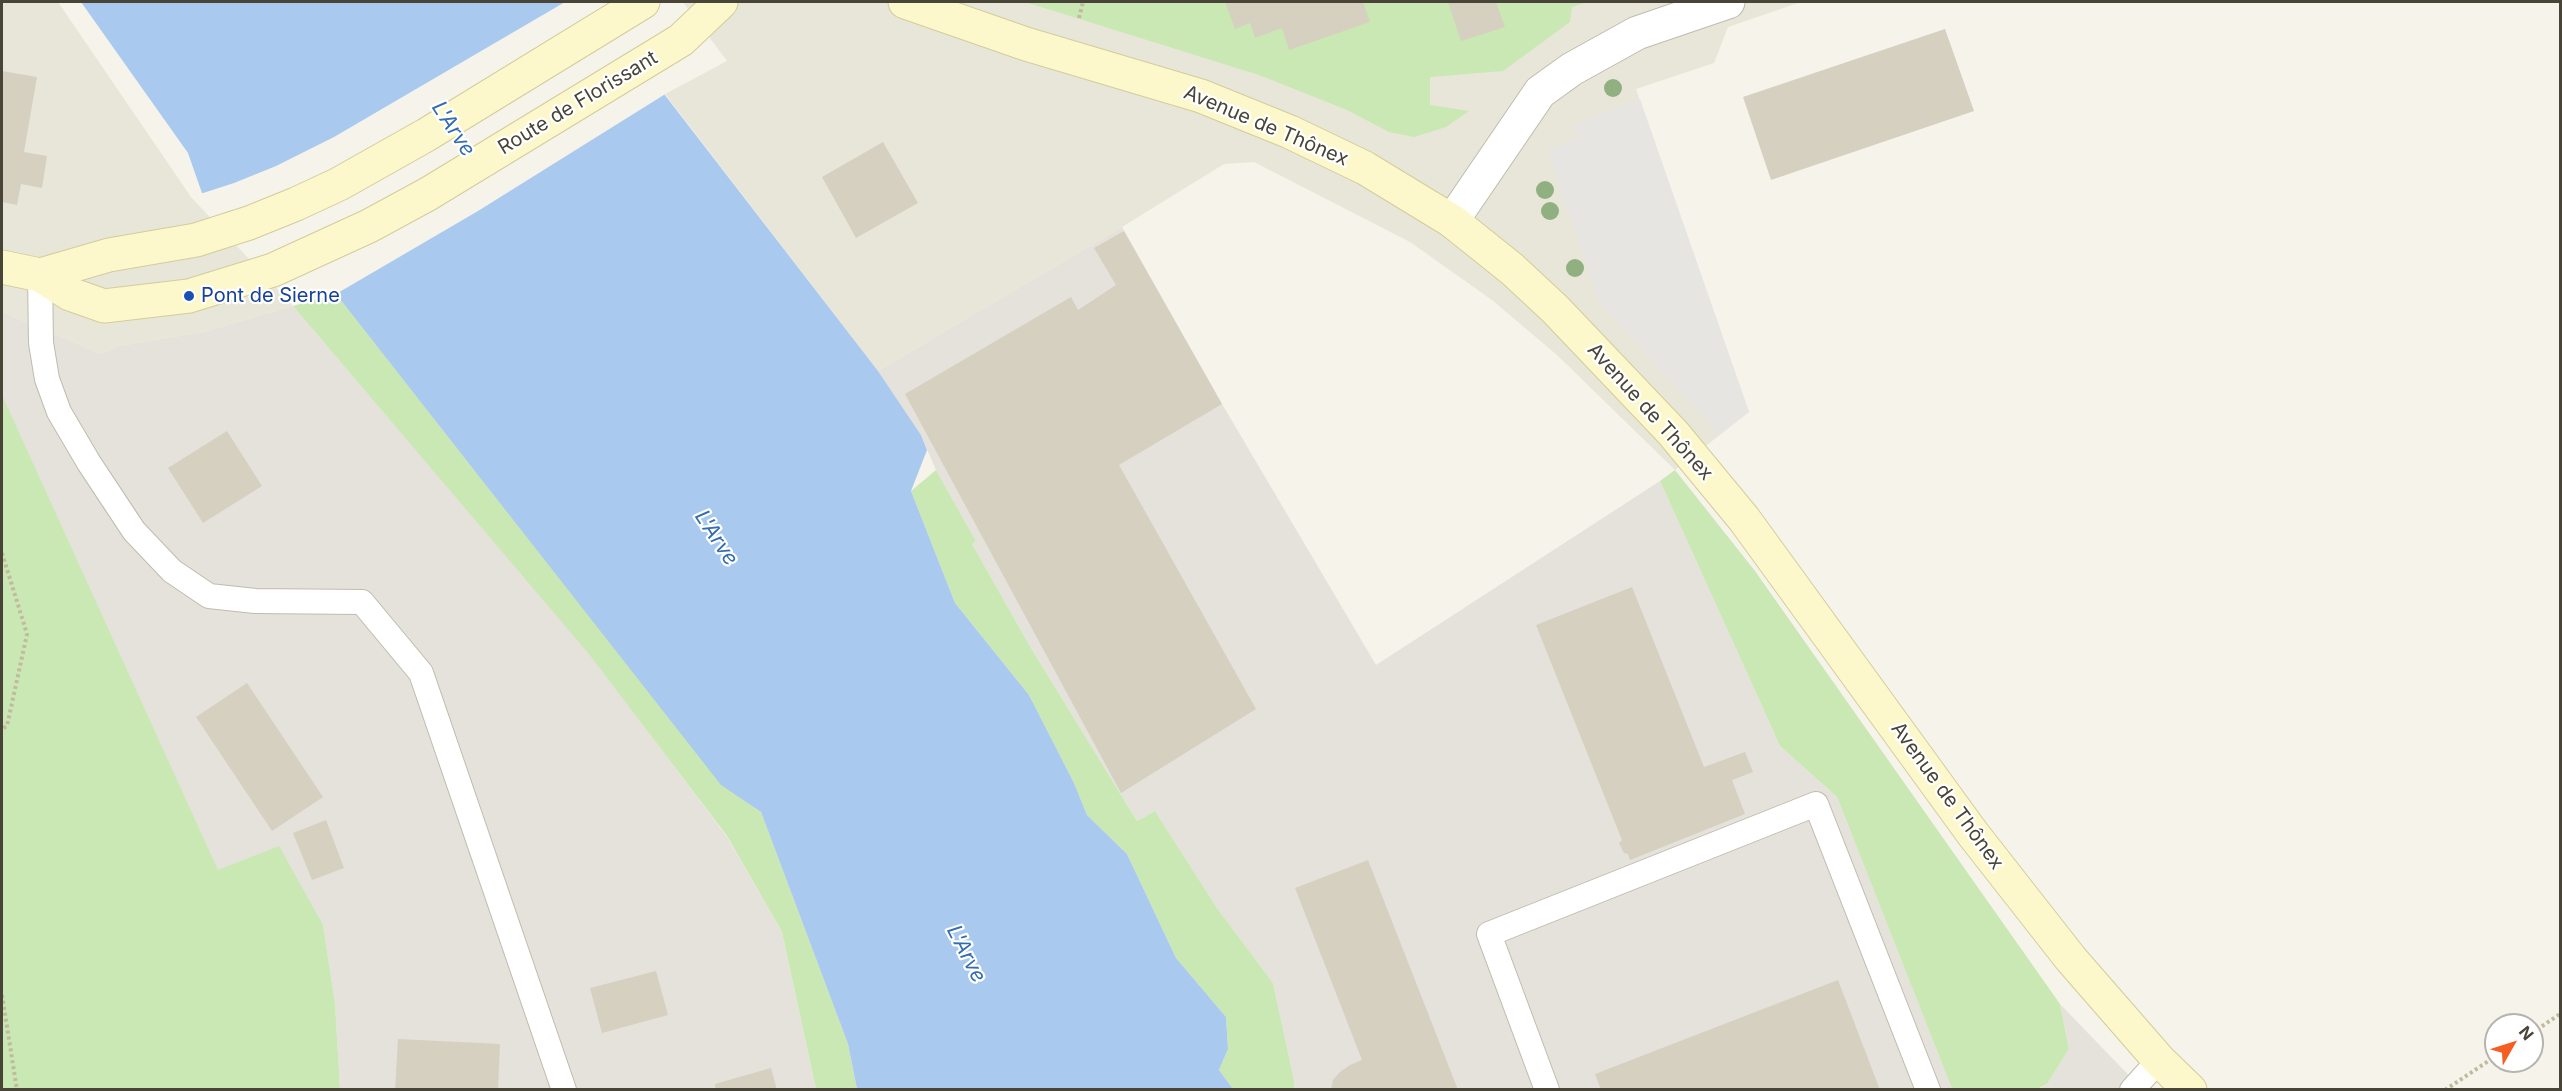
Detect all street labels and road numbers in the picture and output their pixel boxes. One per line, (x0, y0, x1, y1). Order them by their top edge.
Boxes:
street label: Route de Florissant (494, 46, 662, 160)
street label: Avenue de Thônex (1180, 81, 1352, 171)
street label: Avenue de Thônex (1582, 339, 1718, 485)
street label: Avenue de Thônex (1886, 718, 2008, 874)

